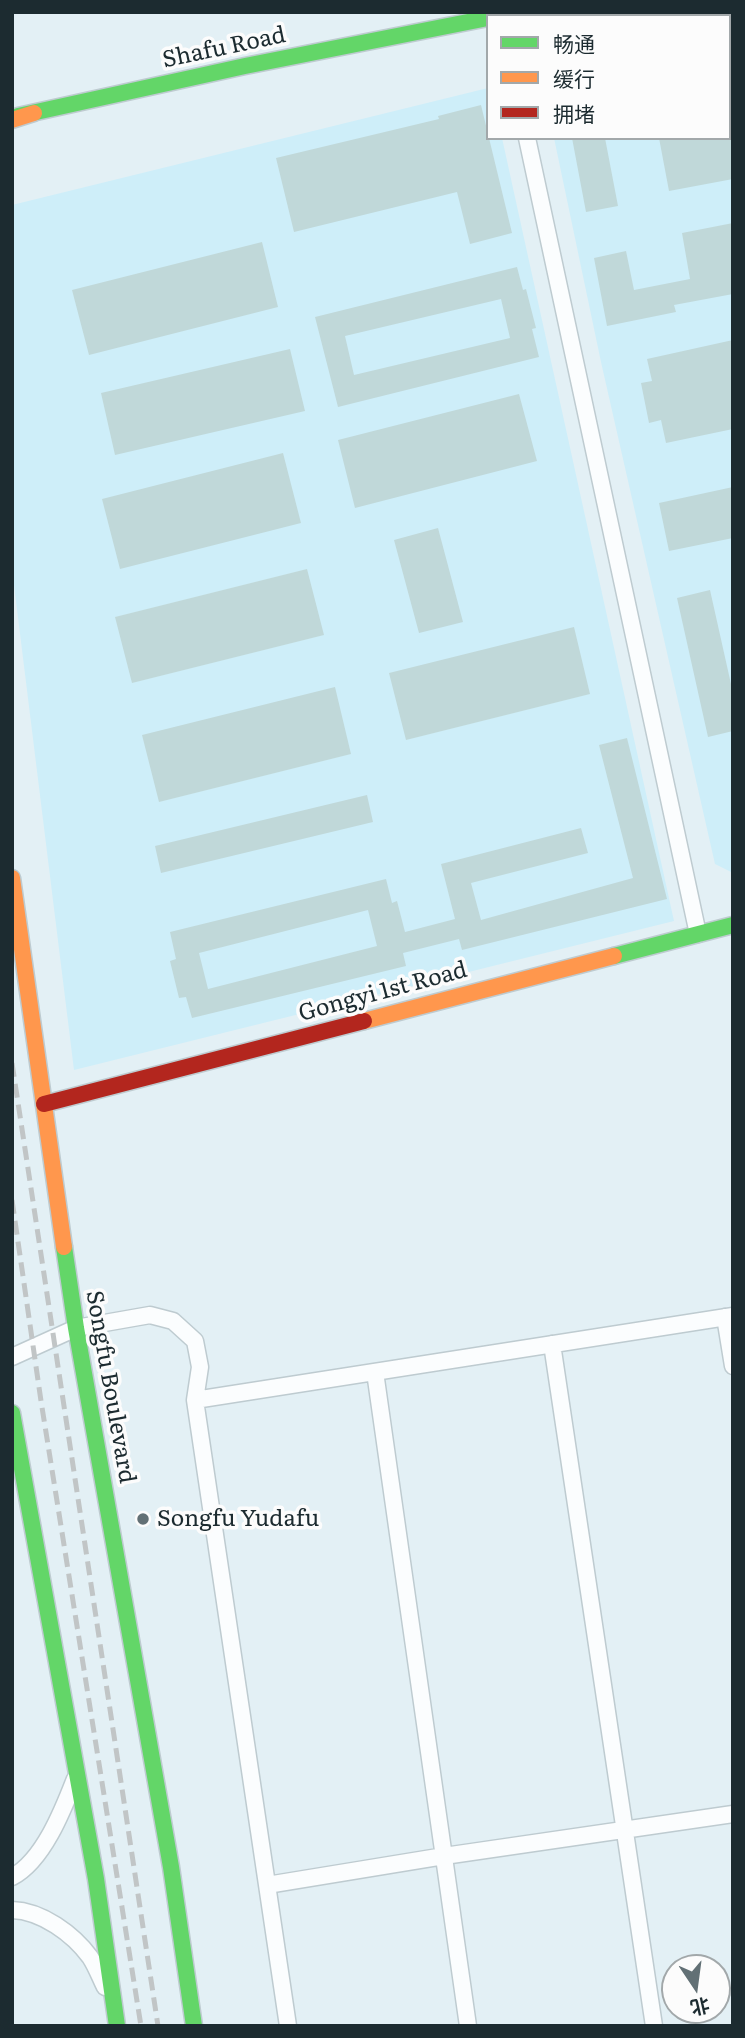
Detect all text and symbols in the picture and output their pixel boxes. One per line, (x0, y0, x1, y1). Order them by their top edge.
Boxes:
legend (486, 14, 731, 140)
street label: Shafu Road (160, 21, 288, 75)
text: 畅通 (553, 27, 595, 58)
text: 缓行 (553, 62, 595, 93)
text: 拥堵 (553, 97, 595, 128)
street label: Gongyi 1st Road (296, 956, 470, 1028)
street label: Songfu Boulevard (79, 1288, 141, 1486)
place label: Songfu Yudafu (157, 1505, 319, 1533)
marker: Songfu Yudafu (135, 1511, 151, 1527)
north arrow (661, 1954, 731, 2024)
text: 北 (688, 1992, 713, 2023)

